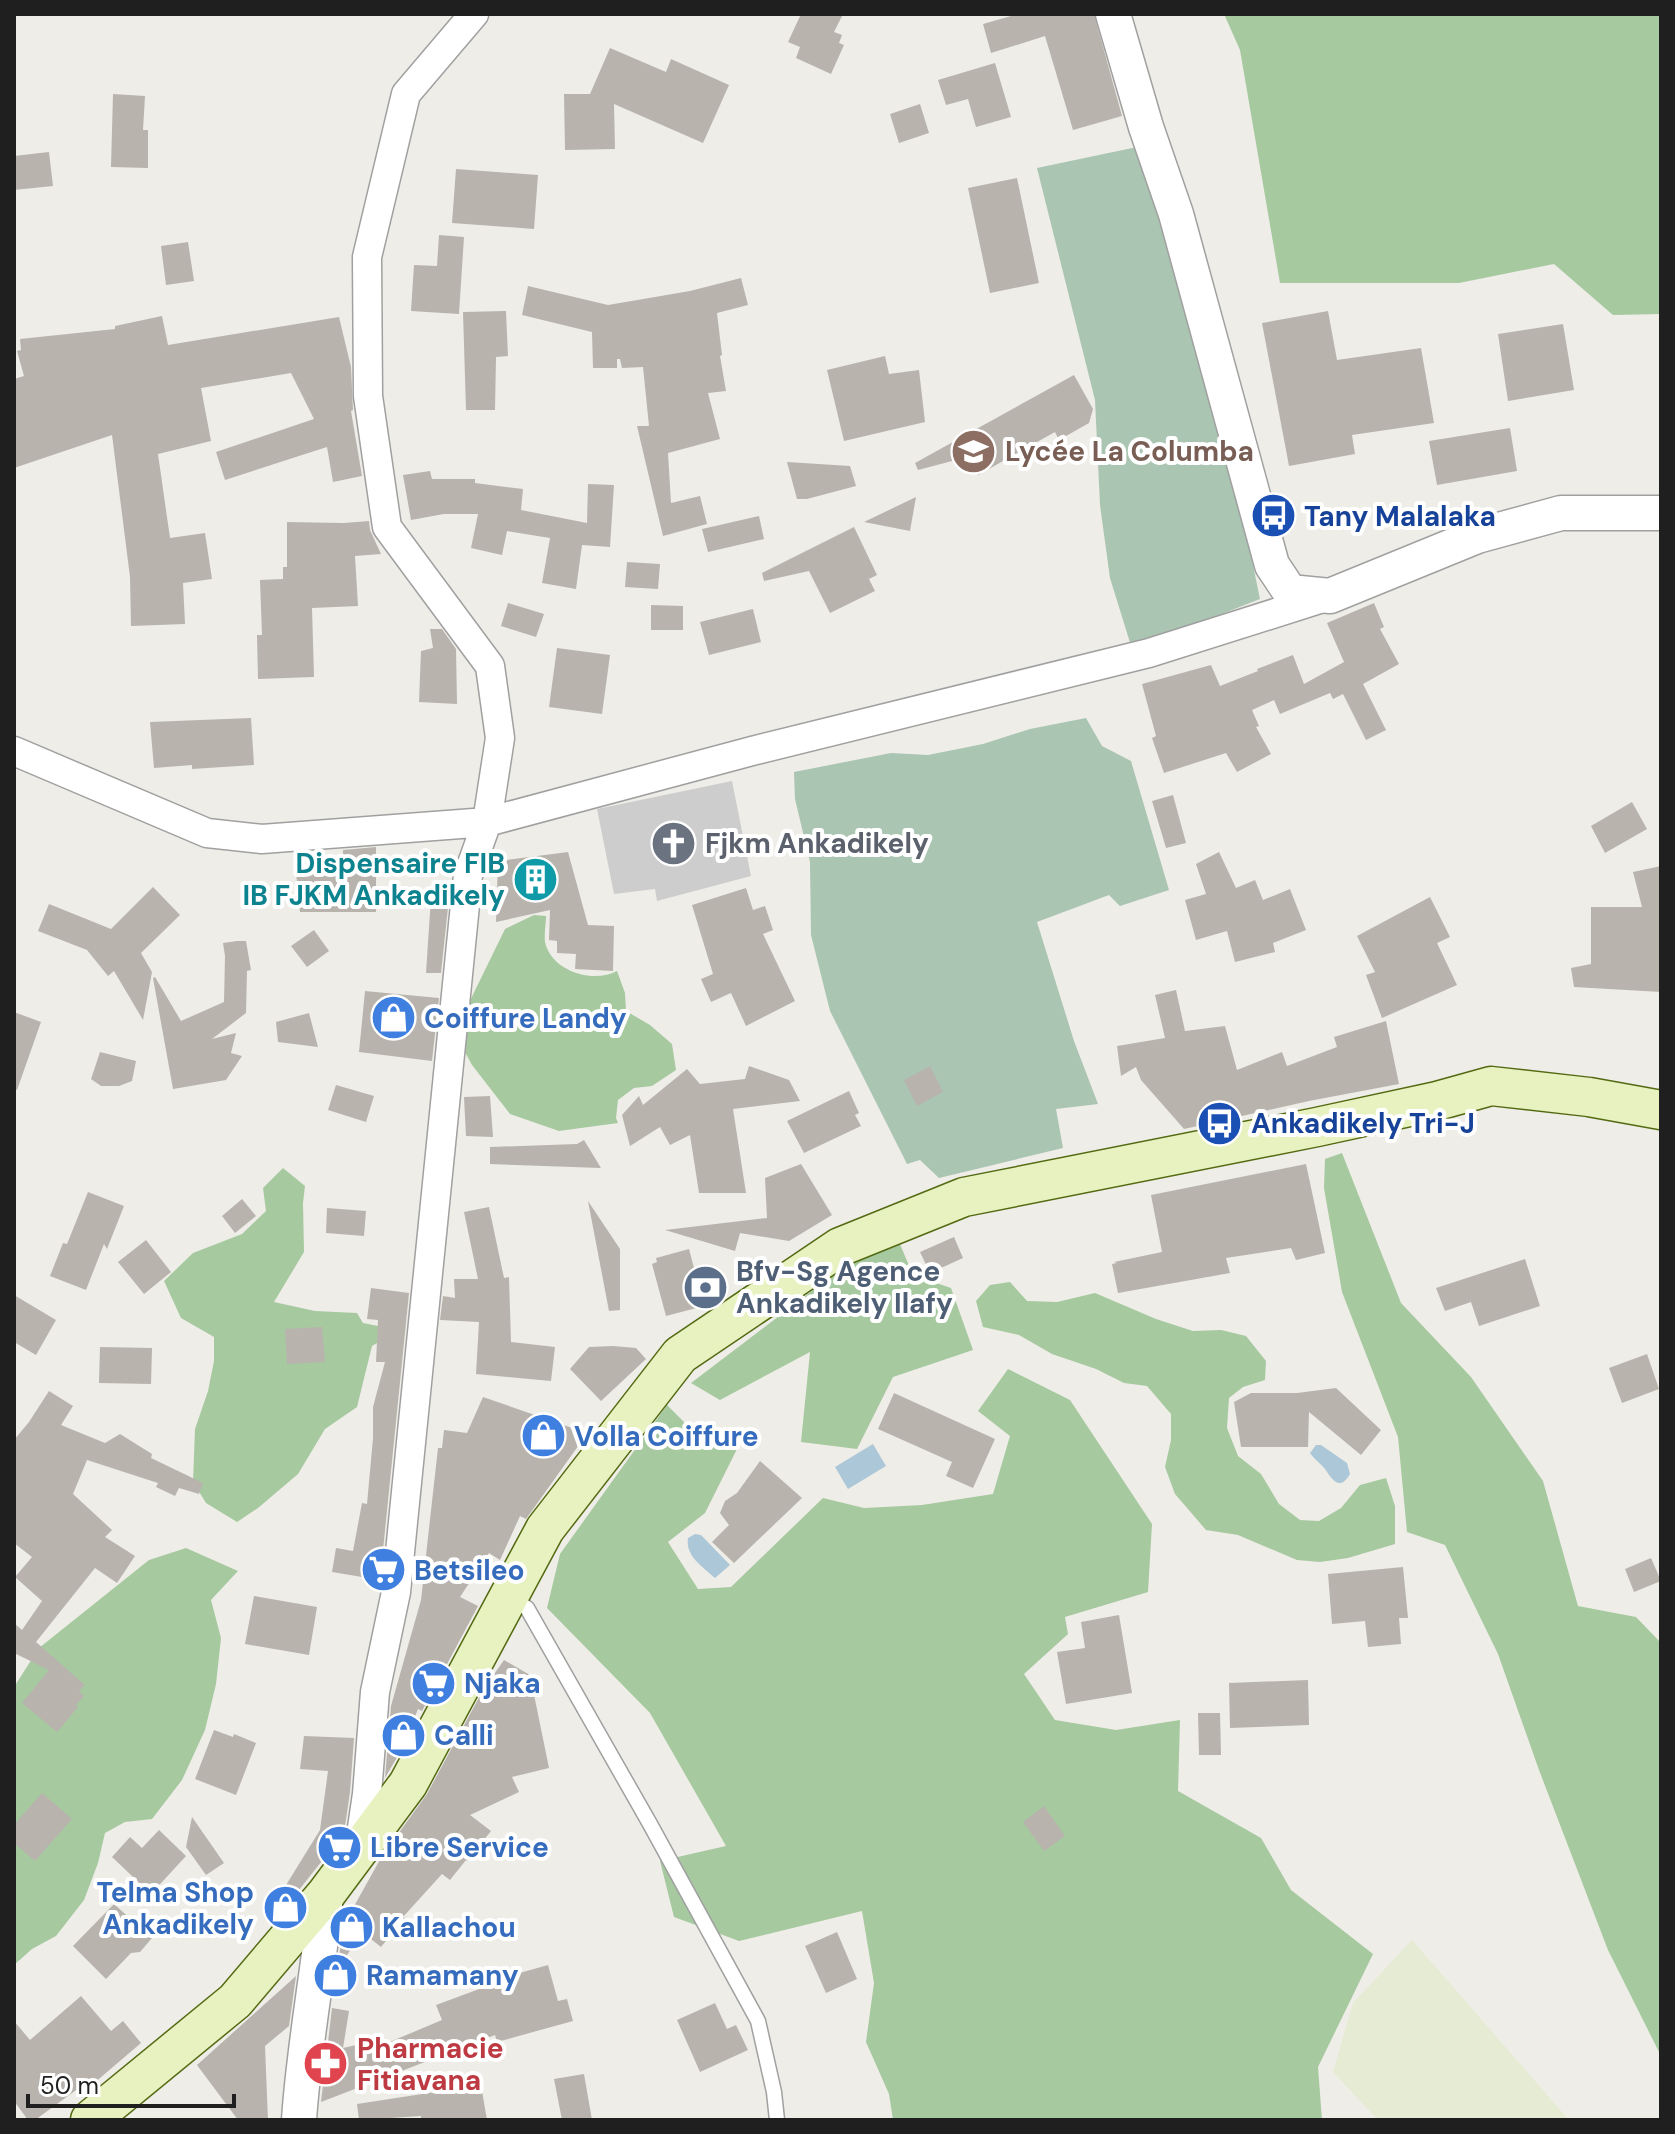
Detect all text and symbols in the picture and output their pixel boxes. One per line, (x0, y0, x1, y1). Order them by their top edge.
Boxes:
school or university icon: Lycée La Columba (950, 427, 998, 475)
place label: Lycée La Columba (1005, 433, 1254, 470)
bus stop icon: Tany Malalaka (1249, 492, 1297, 540)
place label: Tany Malalaka (1304, 498, 1496, 535)
church icon: Fjkm Ankadikely (650, 819, 698, 867)
place label: Fjkm Ankadikely (705, 825, 929, 862)
place label: Dispensaire FIB IB FJKM Ankadikely (242, 845, 505, 914)
building icon: Dispensaire FIB IB FJKM Ankadikely (512, 855, 560, 903)
shop icon: Coiffure Landy (369, 994, 417, 1042)
place label: Coiffure Landy (424, 1000, 627, 1037)
bus stop icon: Ankadikely Tri-J (1196, 1099, 1244, 1147)
place label: Ankadikely Tri-J (1251, 1105, 1475, 1142)
place label: Bfv-Sg Agence Ankadikely Ilafy (736, 1253, 953, 1322)
bank icon: Bfv-Sg Agence Ankadikely Ilafy (681, 1263, 729, 1311)
shop icon: Volla Coiffure (519, 1412, 567, 1460)
place label: Volla Coiffure (574, 1418, 759, 1455)
supermarket icon: Betsileo (359, 1546, 407, 1594)
place label: Betsileo (414, 1552, 525, 1589)
supermarket icon: Njaka (409, 1659, 457, 1707)
place label: Njaka (464, 1665, 541, 1702)
shop icon: Calli (379, 1711, 427, 1759)
place label: Calli (434, 1717, 494, 1754)
supermarket icon: Libre Service (315, 1823, 363, 1871)
place label: Libre Service (370, 1829, 549, 1866)
place label: Telma Shop Ankadikely (96, 1874, 254, 1943)
shop icon: Telma Shop Ankadikely (261, 1884, 309, 1932)
shop icon: Kallachou (327, 1903, 375, 1951)
place label: Kallachou (382, 1909, 516, 1946)
shop icon: Ramamany (311, 1951, 359, 1999)
place label: Ramamany (366, 1957, 519, 1994)
place label: Pharmacie Fitiavana (357, 2030, 504, 2099)
pharmacy icon: Pharmacie Fitiavana (302, 2040, 350, 2088)
scale bar (28, 2058, 234, 2108)
text: 50 m (40, 2070, 99, 2101)

